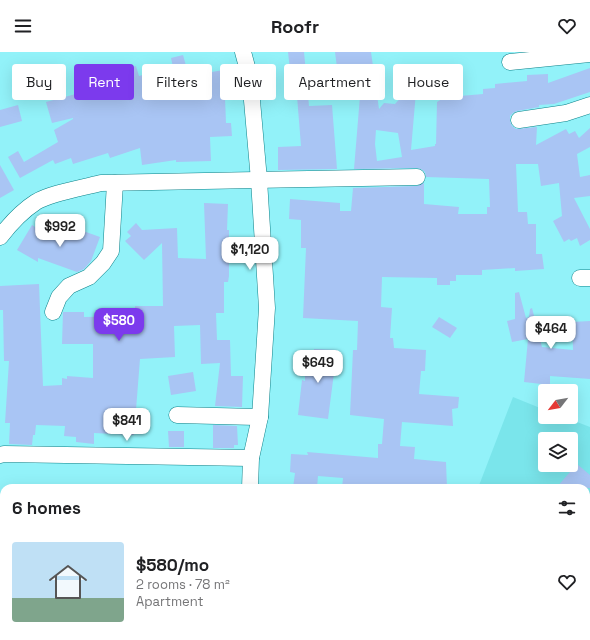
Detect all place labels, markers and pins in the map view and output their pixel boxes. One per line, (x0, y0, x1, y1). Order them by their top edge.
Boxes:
pin: $992 (36, 214, 84, 248)
pin: $1,120 (217, 237, 283, 271)
pin: $580 (95, 308, 143, 342)
pin: $464 (527, 316, 575, 350)
pin: $649 (294, 350, 342, 384)
pin: $841 (103, 408, 151, 442)

